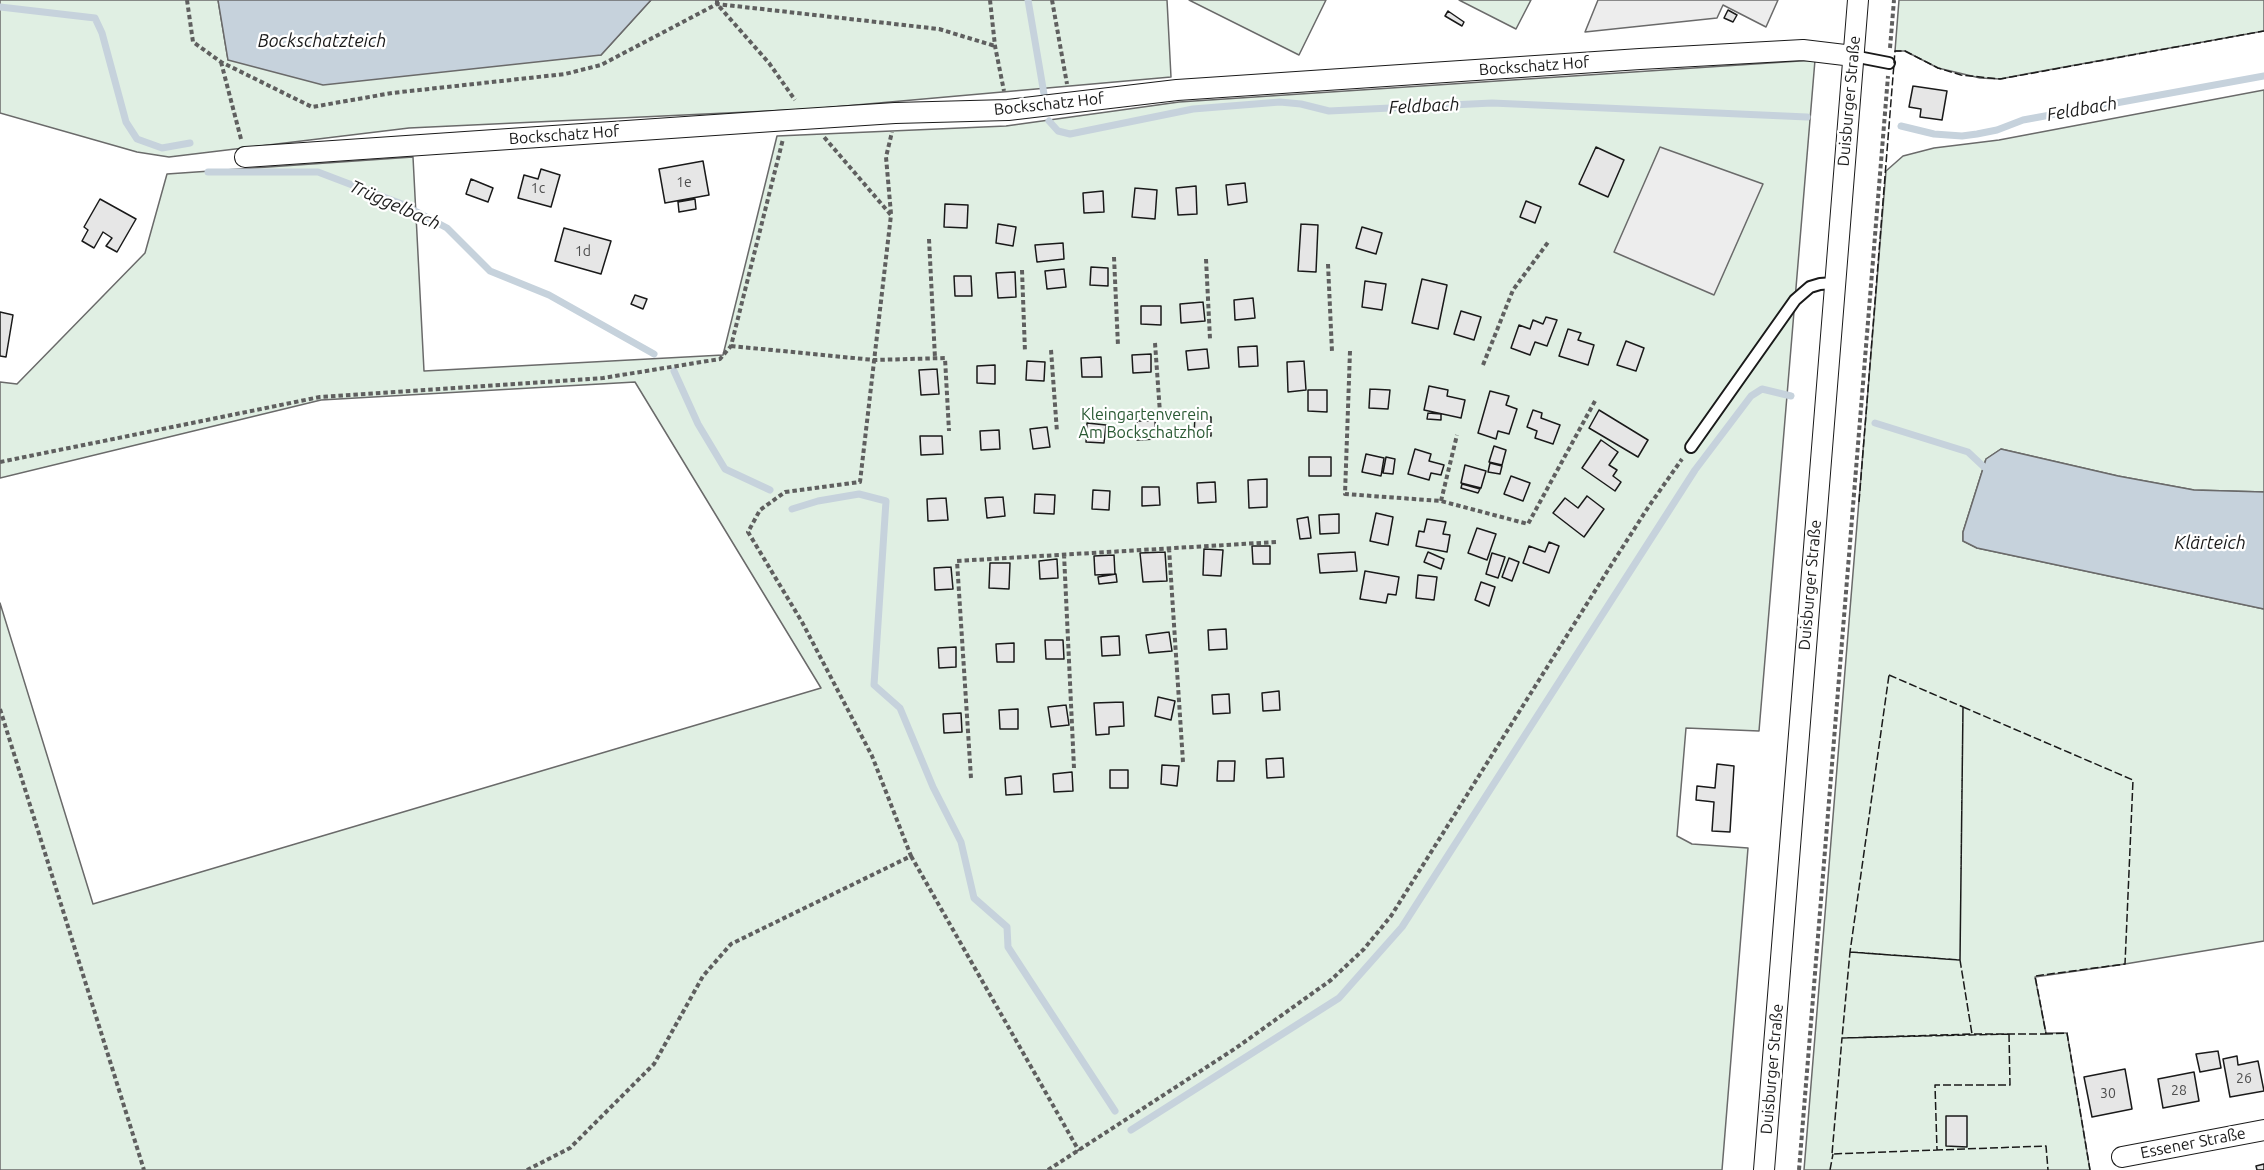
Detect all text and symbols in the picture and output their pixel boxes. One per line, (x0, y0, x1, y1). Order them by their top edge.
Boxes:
water label: Bockschatzteich (258, 30, 386, 52)
street label: Duisburger Straße (1834, 35, 1864, 167)
street label: Bockschatz Hof (1478, 53, 1590, 79)
street label: Bockschatz Hof (993, 89, 1105, 119)
water label: Feldbach (2045, 92, 2119, 126)
water label: Feldbach (1388, 93, 1460, 119)
street label: Bockschatz Hof (508, 122, 620, 148)
house number: 1e (676, 174, 692, 190)
water label: Trüggelbach (346, 175, 444, 235)
house number: 1c (531, 180, 545, 196)
house number: 1d (575, 243, 591, 259)
park label: Kleingartenverein Am Bockschatzhof (1079, 405, 1211, 443)
street label: Duisburger Straße (1795, 519, 1825, 651)
water label: Klärteich (2174, 532, 2246, 554)
street label: Duisburger Straße (1757, 1003, 1787, 1135)
house number: 26 (2236, 1070, 2252, 1086)
house number: 28 (2171, 1082, 2187, 1098)
house number: 30 (2100, 1085, 2116, 1101)
street label: Essener Straße (2139, 1123, 2247, 1163)

